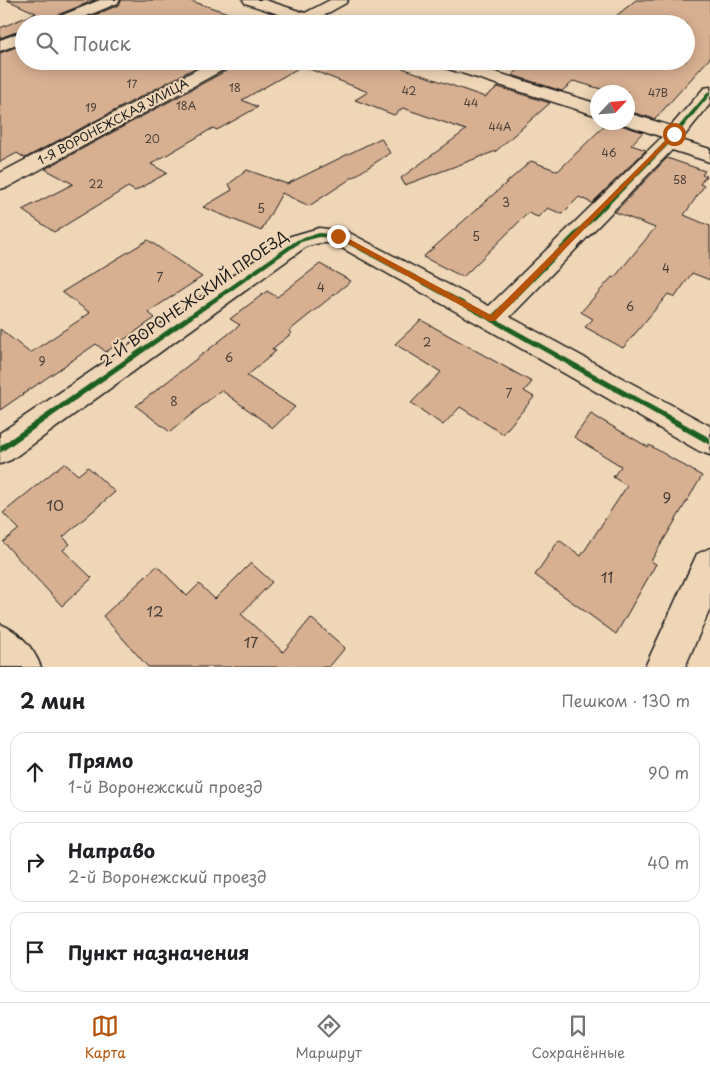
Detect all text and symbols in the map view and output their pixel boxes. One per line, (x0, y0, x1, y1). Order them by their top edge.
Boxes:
search box (15, 15, 695, 70)
icon: search (33, 29, 61, 57)
text: Поиск (73, 29, 131, 57)
street label: 1-Я ВОРОНЕЖСКАЯ УЛИЦА (34, 74, 191, 169)
house number: 17 (127, 75, 138, 92)
house number: 18 (229, 79, 241, 96)
house number: 42 (402, 82, 417, 99)
house number: 47В (648, 84, 668, 101)
north arrow (590, 85, 635, 130)
house number: 44 (464, 94, 478, 111)
house number: 18А (176, 97, 197, 114)
house number: 19 (85, 99, 97, 116)
house number: 44А (489, 118, 512, 135)
route start (663, 123, 686, 146)
house number: 20 (144, 130, 160, 147)
house number: 46 (602, 144, 617, 161)
house number: 58 (673, 171, 687, 188)
house number: 22 (89, 175, 103, 192)
house number: 3 (502, 193, 510, 211)
house number: 5 (257, 199, 265, 217)
street label: 2-Й ВОРОНЕЖСКИЙ ПРОЕЗД (94, 224, 292, 372)
route end (327, 225, 350, 248)
house number: 5 (472, 227, 480, 245)
house number: 4 (662, 259, 670, 277)
house number: 7 (157, 268, 164, 286)
house number: 4 (317, 278, 325, 296)
house number: 6 (626, 297, 634, 315)
house number: 2 (423, 333, 431, 351)
house number: 6 (225, 348, 233, 366)
house number: 9 (38, 352, 46, 370)
house number: 7 (506, 384, 513, 402)
house number: 8 (170, 392, 178, 410)
house number: 9 (663, 485, 671, 508)
house number: 10 (46, 493, 64, 516)
house number: 11 (601, 565, 613, 588)
house number: 12 (146, 599, 164, 622)
house number: 17 (244, 630, 258, 653)
text: 2 мин (20, 684, 85, 716)
text: Пешком · 130 m (562, 688, 690, 712)
text: Прямо (68, 746, 133, 774)
icon: ahead (21, 758, 49, 786)
text: 90 m (648, 760, 689, 784)
text: 1-й Воронежский проезд (68, 774, 263, 798)
text: Направо (68, 836, 155, 864)
icon: right (21, 848, 49, 876)
text: 40 m (647, 850, 689, 874)
text: 2-й Воронежский проезд (68, 864, 267, 888)
icon: arrive (21, 938, 49, 966)
text: Пункт назначения (68, 938, 249, 966)
tab: Карта (85, 1012, 126, 1063)
tab: Маршрут (296, 1012, 362, 1063)
tab: Сохранённые (532, 1012, 625, 1063)

